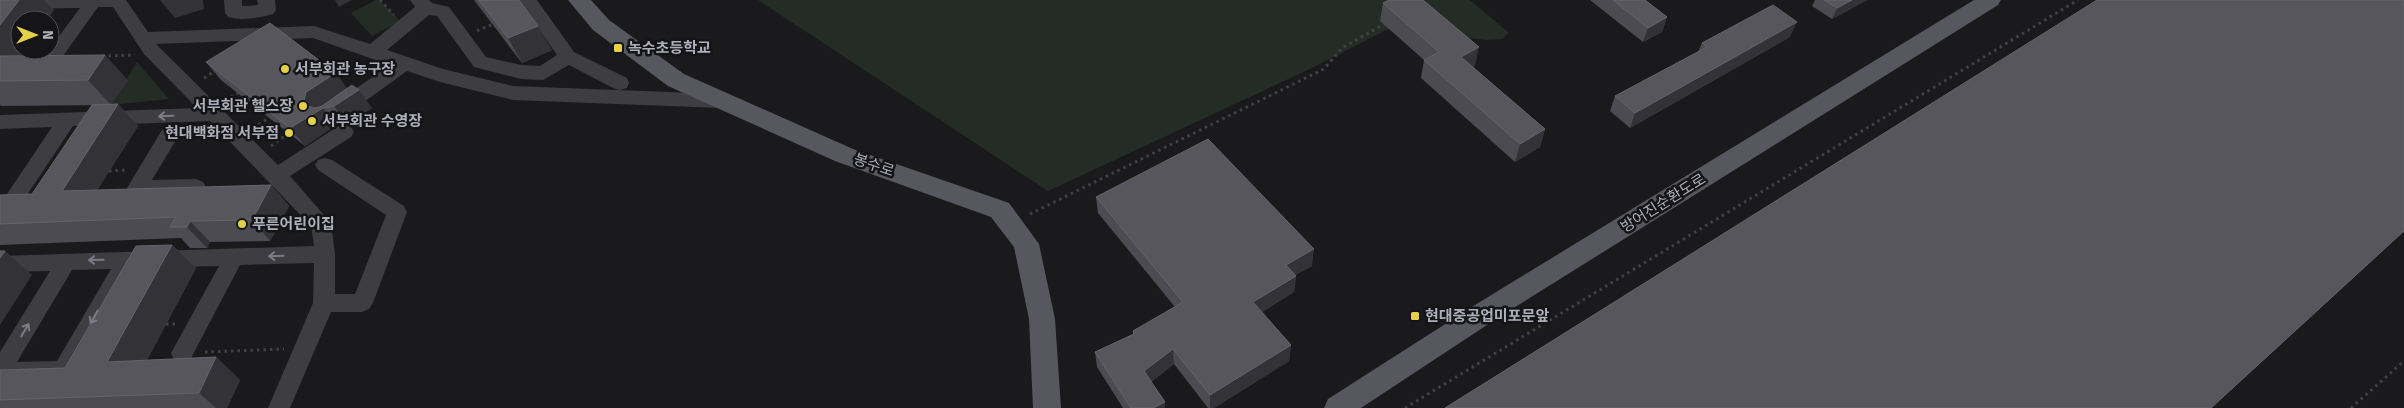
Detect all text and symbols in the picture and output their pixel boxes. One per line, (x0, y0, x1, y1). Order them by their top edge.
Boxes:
north arrow (10, 10, 60, 60)
text: N (39, 30, 56, 40)
place label: 녹수초등학교 (628, 39, 711, 57)
marker: 녹수초등학교 (612, 42, 624, 54)
place label: 서부회관 농구장 (295, 60, 395, 78)
marker: 서부회관 농구장 (279, 63, 291, 75)
place label: 서부회관 헬스장 (193, 97, 293, 115)
marker: 서부회관 헬스장 (297, 100, 309, 112)
one-way arrow (159, 111, 175, 120)
place label: 서부회관 수영장 (322, 112, 422, 130)
marker: 서부회관 수영장 (306, 115, 318, 127)
place label: 현대백화점 서부점 (165, 124, 279, 142)
marker: 현대백화점 서부점 (283, 127, 295, 139)
street label: 봉수로 (851, 150, 897, 180)
street label: 방어진순환도로 (1617, 170, 1709, 236)
place label: 푸른어린이집 (252, 215, 335, 233)
marker: 푸른어린이집 (236, 218, 248, 230)
one-way arrow (268, 251, 284, 260)
one-way arrow (88, 256, 104, 265)
place label: 현대중공업미포문앞 (1425, 307, 1549, 325)
one-way arrow (88, 310, 98, 324)
marker: 현대중공업미포문앞 (1409, 310, 1421, 322)
one-way arrow (21, 323, 31, 337)

